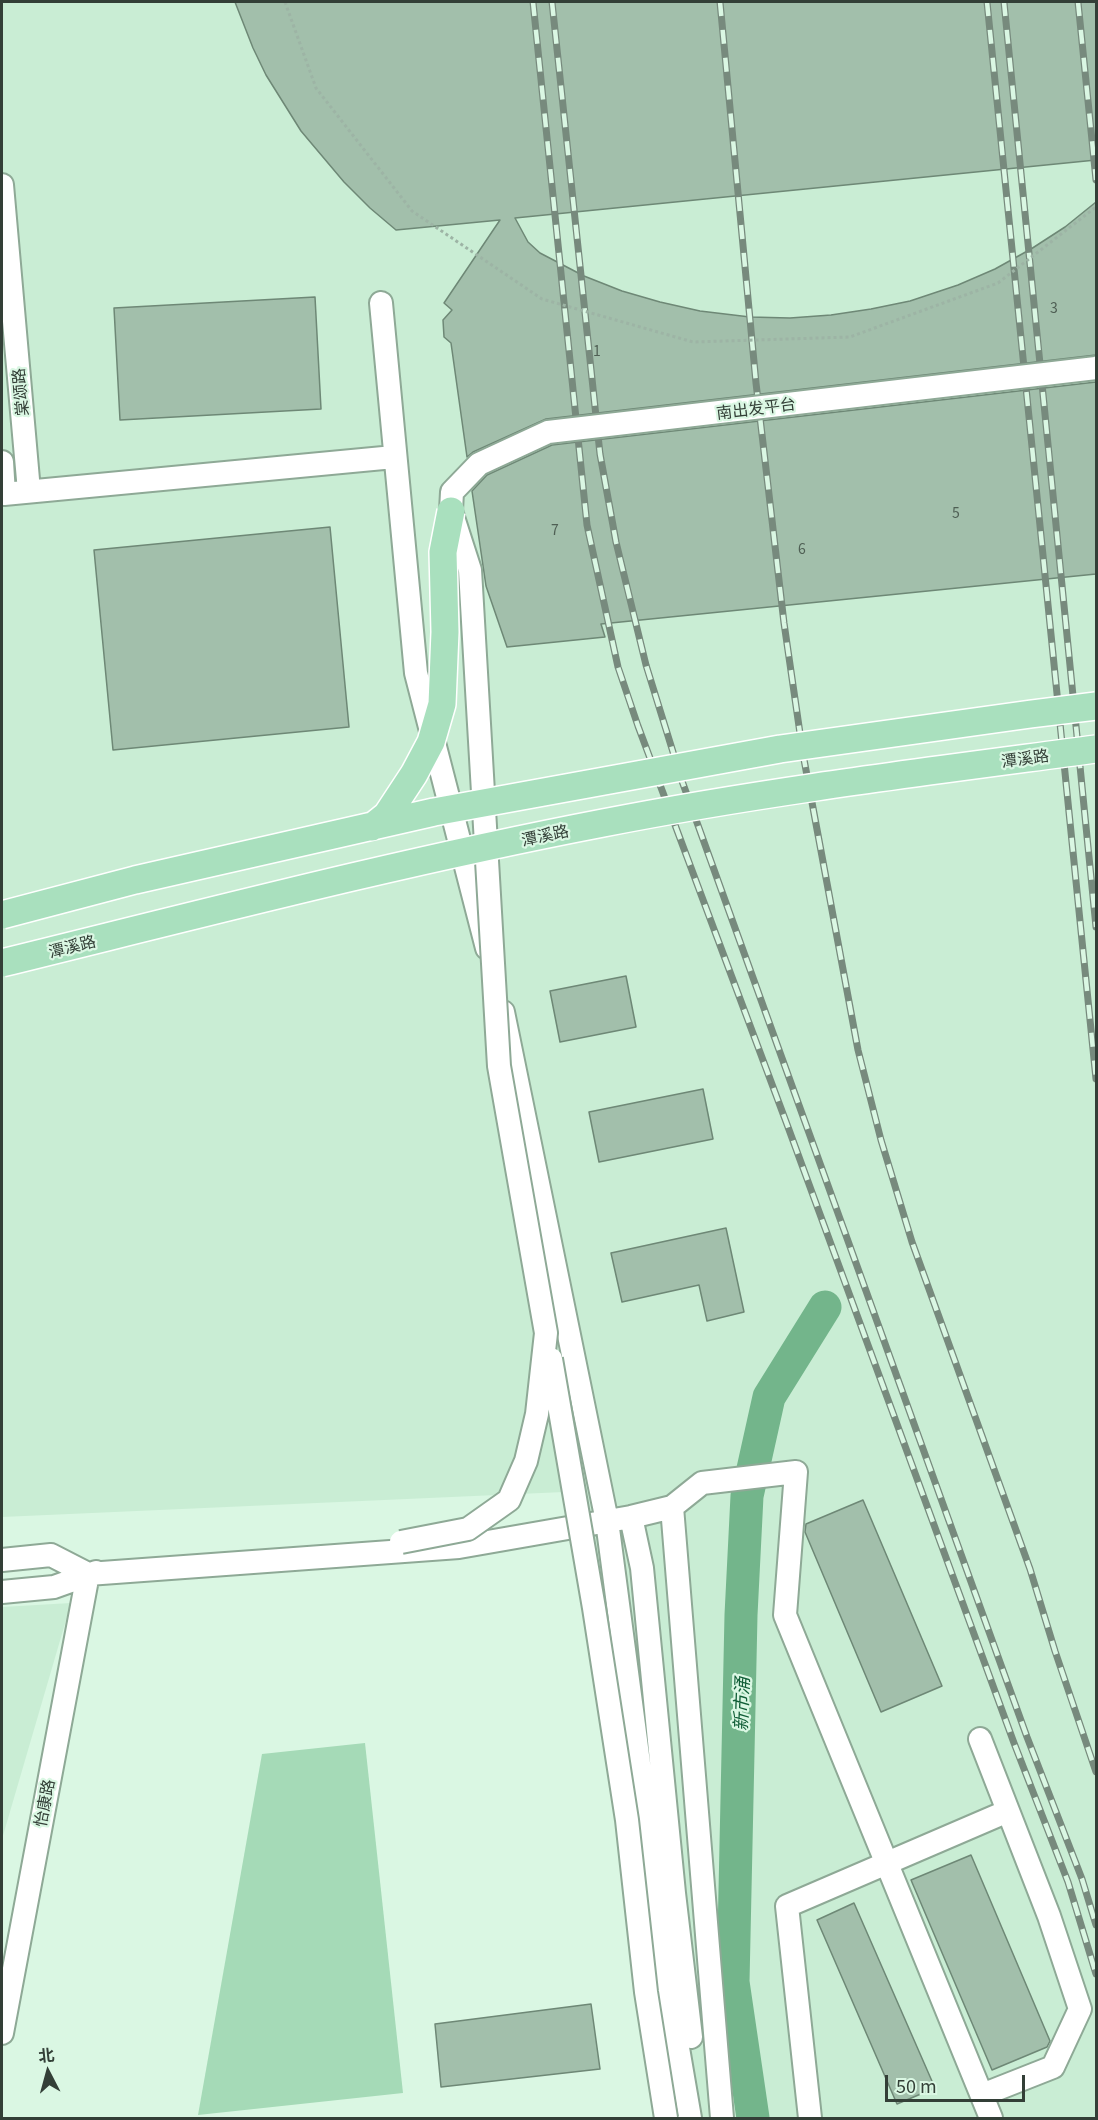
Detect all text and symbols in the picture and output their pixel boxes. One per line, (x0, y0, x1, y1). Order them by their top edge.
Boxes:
house number: 3 (1050, 300, 1058, 316)
house number: 1 (593, 343, 601, 359)
street label: 棠颂路 (8, 367, 32, 417)
street label: 南出发平台 (715, 394, 797, 422)
house number: 5 (952, 505, 960, 521)
house number: 7 (551, 522, 559, 538)
house number: 6 (798, 541, 806, 557)
street label: 潭溪路 (1000, 745, 1050, 771)
street label: 潭溪路 (520, 821, 570, 849)
street label: 潭溪路 (46, 931, 98, 961)
water label: 新市涌 (729, 1677, 753, 1731)
street label: 怡康路 (30, 1778, 58, 1828)
text: 北 (37, 2041, 55, 2067)
north arrow (18, 2042, 78, 2102)
scale bar (888, 2063, 1028, 2101)
text: 50 m (896, 2072, 937, 2098)

